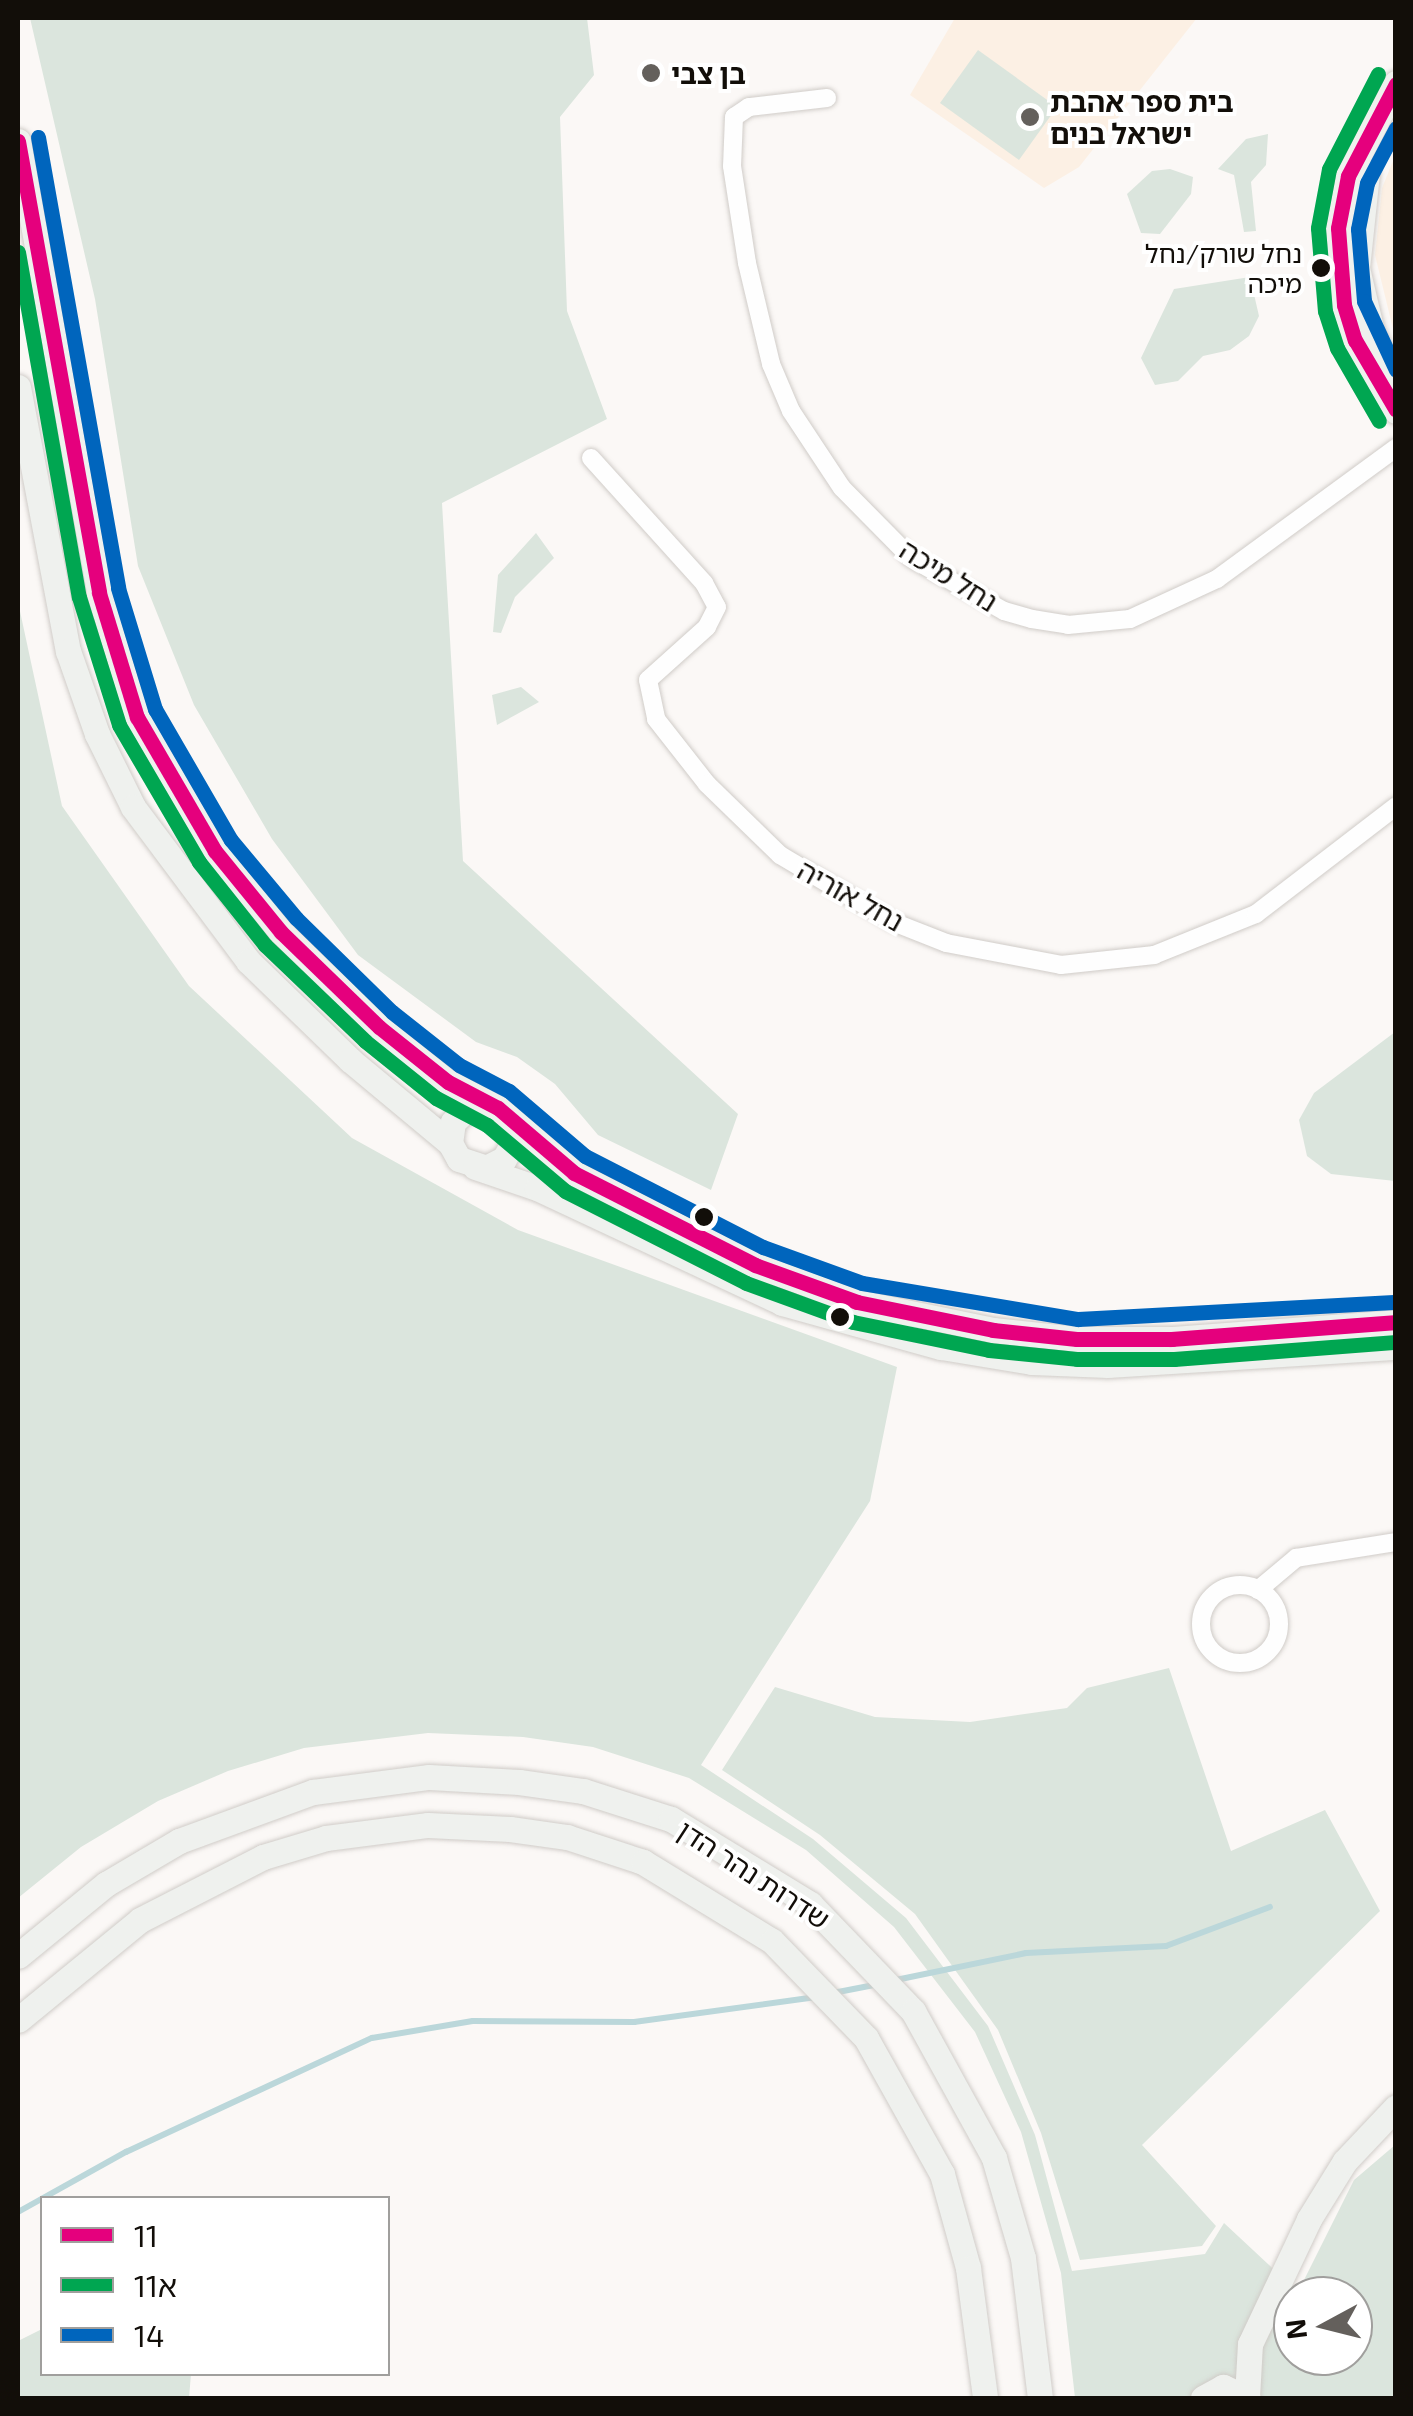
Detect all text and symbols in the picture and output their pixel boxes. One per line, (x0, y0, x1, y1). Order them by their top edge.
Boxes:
place label: בן צבי (671, 56, 746, 90)
marker: בן צבי (640, 62, 662, 84)
place label: בית ספר אהבת ישראל בנים (1050, 84, 1234, 150)
marker: בית ספר אהבת ישראל בנים (1019, 106, 1041, 128)
place label: נחל שורק/נחל מיכה (1145, 237, 1302, 298)
marker: נחל שורק/נחל מיכה (1311, 258, 1331, 278)
street label: נחל מיכה (894, 532, 1004, 618)
street label: נחל אוריה (792, 852, 910, 938)
unlabelled marker (694, 1207, 714, 1227)
unlabelled marker (830, 1307, 850, 1327)
street label: שדרות נהר הדן (672, 1813, 836, 1935)
legend (40, 2196, 390, 2376)
text: 11 (134, 2217, 158, 2253)
text: 11א (134, 2267, 177, 2303)
north arrow (1273, 2276, 1373, 2376)
text: 14 (134, 2317, 164, 2353)
text: N (1277, 2317, 1313, 2342)

